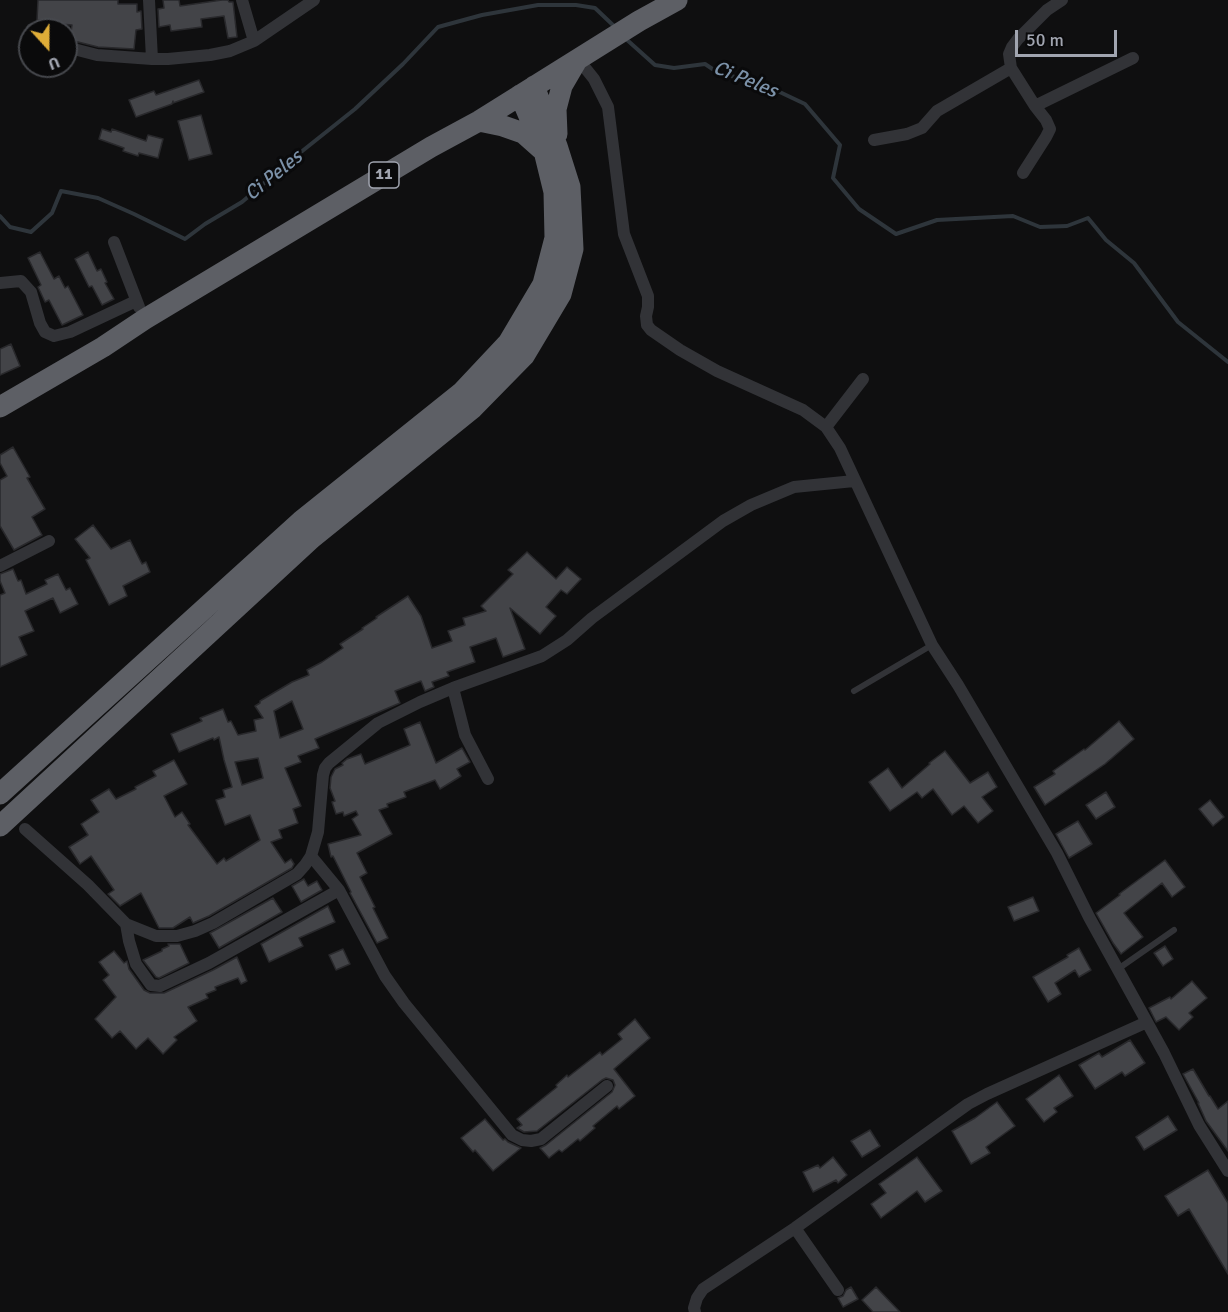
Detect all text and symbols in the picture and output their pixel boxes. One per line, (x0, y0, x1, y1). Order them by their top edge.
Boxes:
north arrow (18, 18, 78, 78)
scale bar (1018, 18, 1120, 56)
text: 50 m (1026, 29, 1064, 51)
text: U (45, 52, 62, 74)
water label: Ci Peles (709, 56, 781, 104)
water label: Ci Peles (240, 146, 308, 206)
road number: 11 (369, 162, 399, 188)

